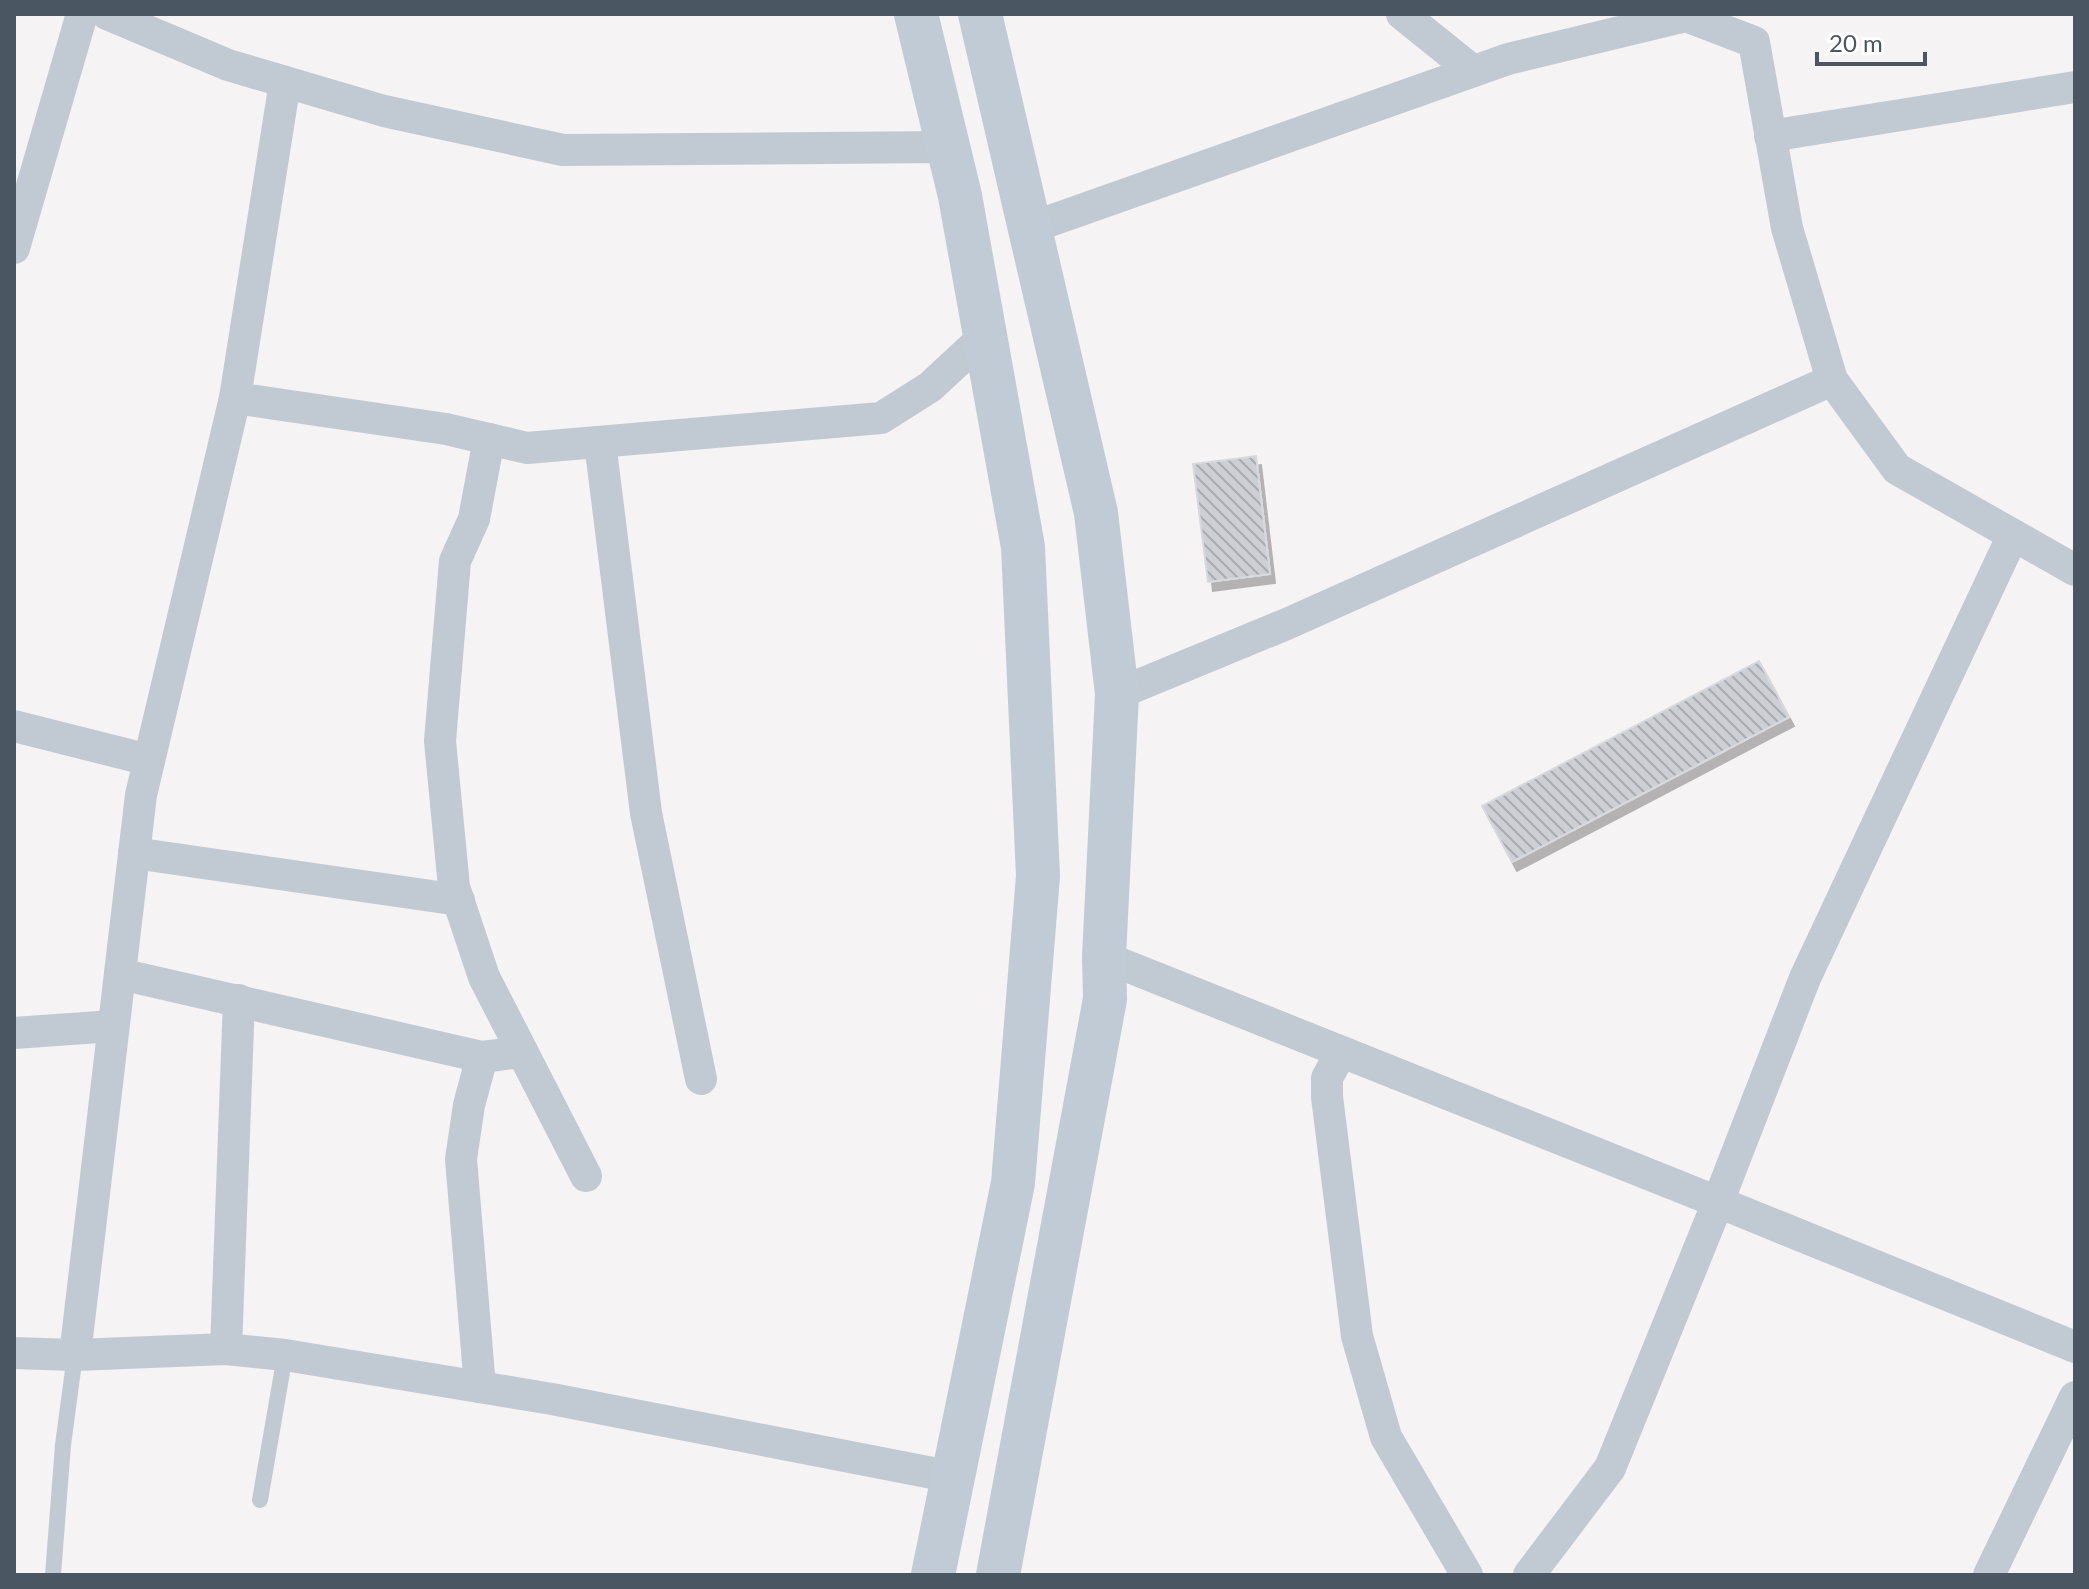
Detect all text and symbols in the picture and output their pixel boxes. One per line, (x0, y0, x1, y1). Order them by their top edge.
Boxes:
scale bar (1817, 16, 1925, 66)
text: 20 m (1829, 28, 1883, 57)

